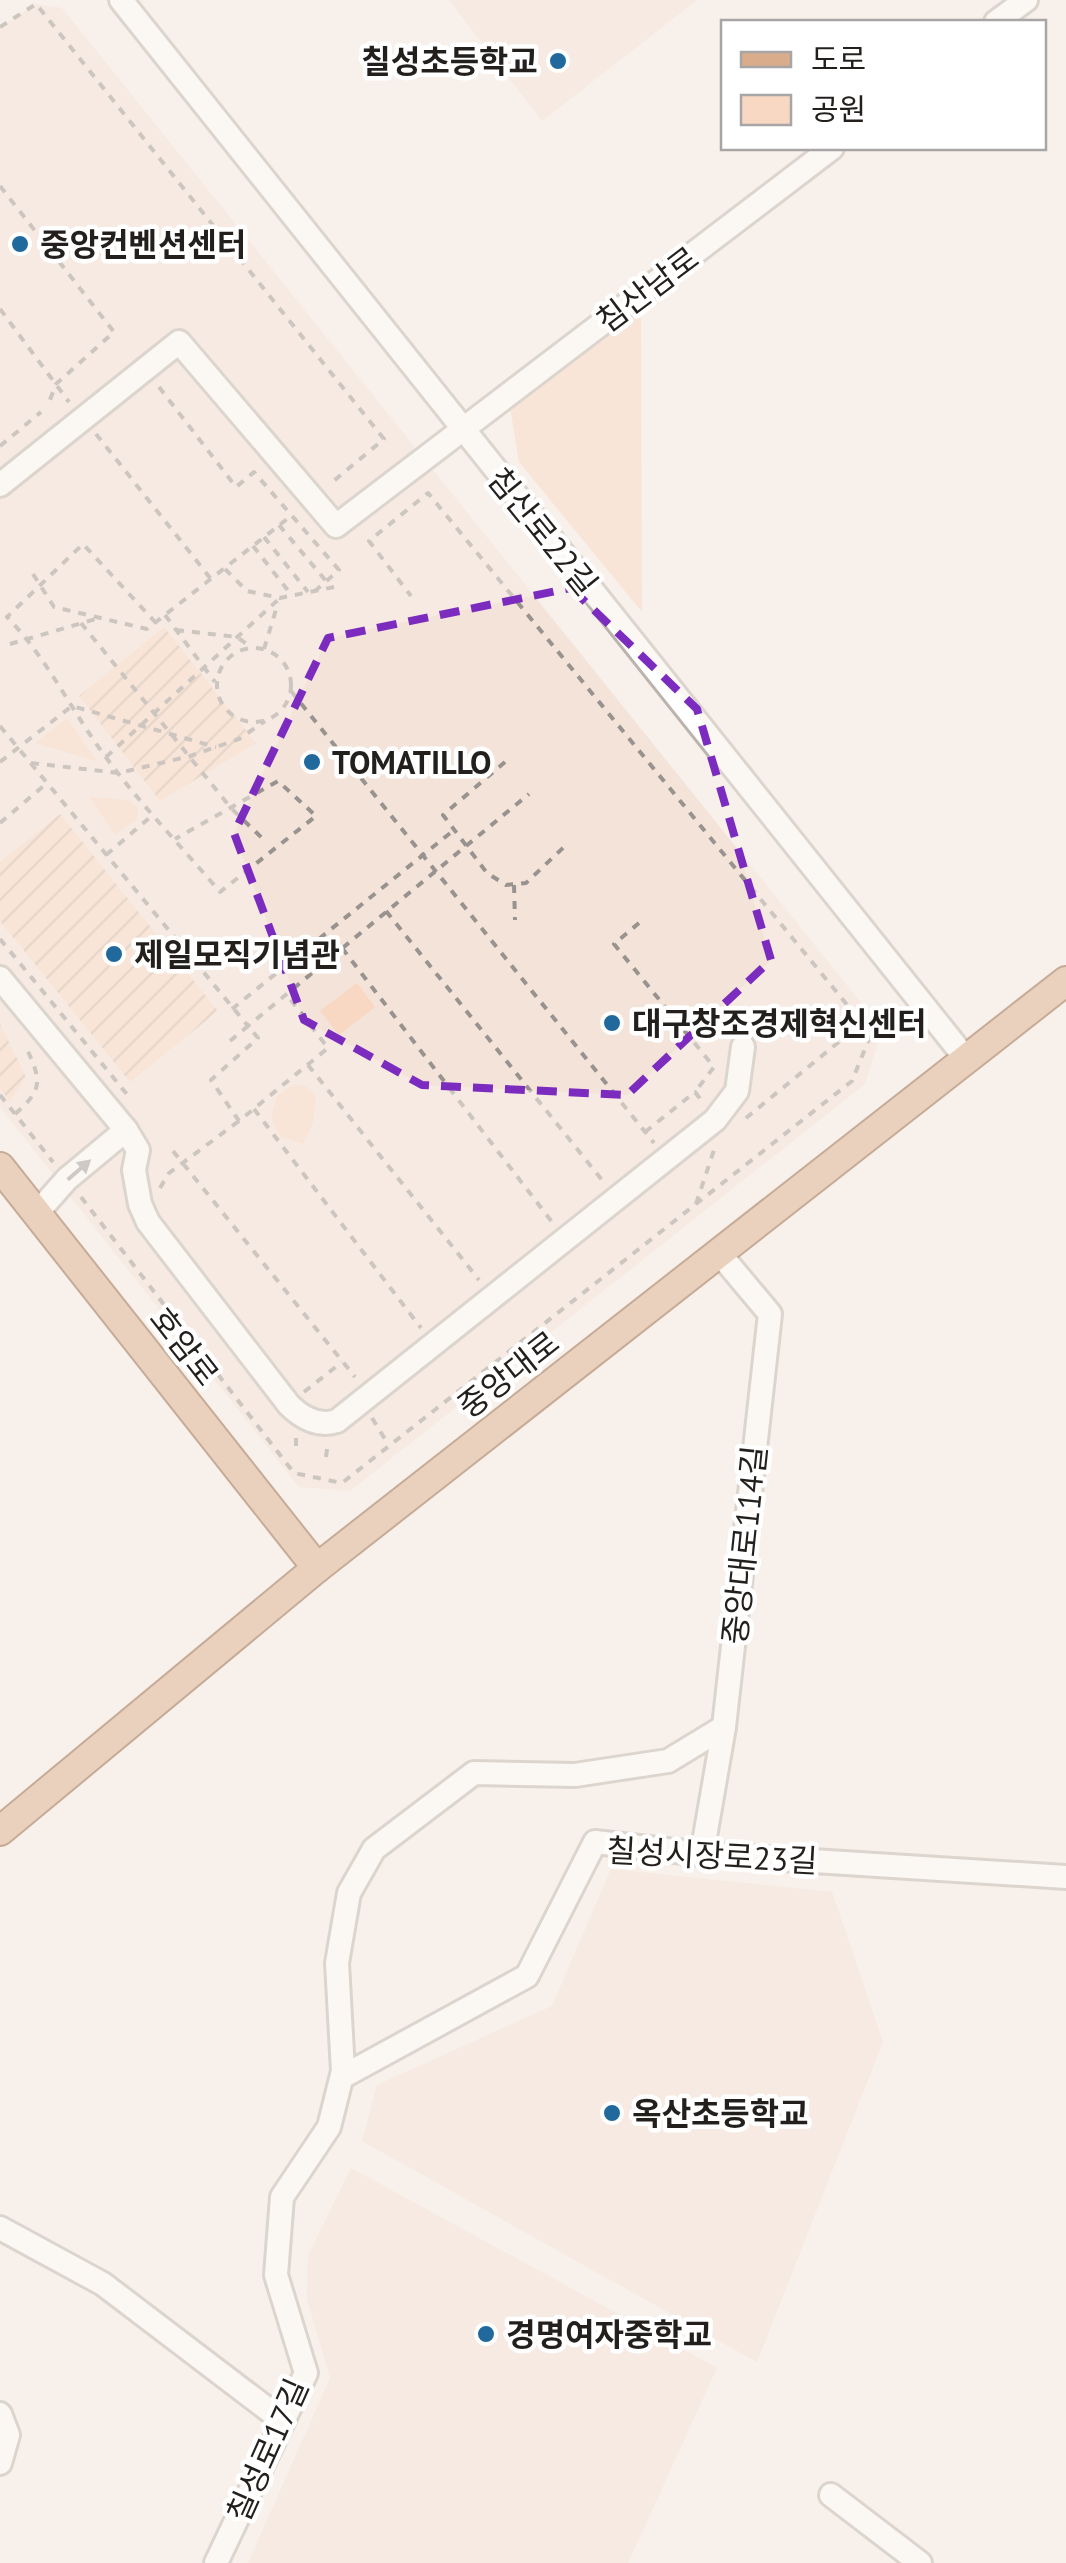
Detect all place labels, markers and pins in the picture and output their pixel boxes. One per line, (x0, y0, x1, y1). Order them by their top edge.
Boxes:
place label: 칠성초등학교 (361, 40, 538, 82)
marker: 칠성초등학교 (547, 50, 569, 72)
place label: 중앙컨벤션센터 (40, 223, 246, 265)
marker: 중앙컨벤션센터 (9, 233, 31, 255)
place label: TOMATILLO (332, 741, 492, 783)
marker: TOMATILLO (301, 751, 323, 773)
place label: 제일모직기념관 (134, 933, 340, 975)
marker: 제일모직기념관 (103, 943, 125, 965)
place label: 대구창조경제혁신센터 (632, 1002, 926, 1044)
marker: 대구창조경제혁신센터 (601, 1012, 623, 1034)
place label: 옥산초등학교 (632, 2092, 809, 2134)
marker: 옥산초등학교 (601, 2102, 623, 2124)
place label: 경명여자중학교 (506, 2313, 712, 2355)
marker: 경명여자중학교 (475, 2323, 497, 2345)

